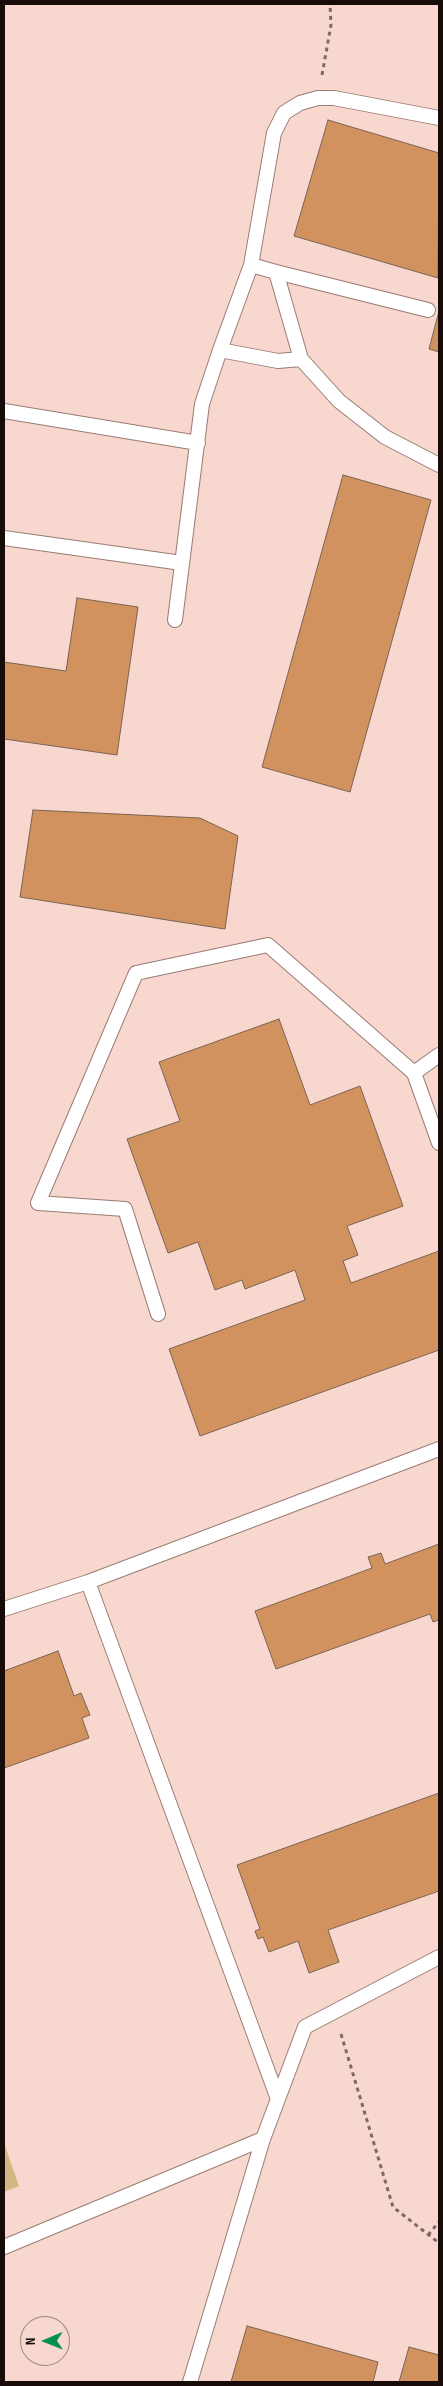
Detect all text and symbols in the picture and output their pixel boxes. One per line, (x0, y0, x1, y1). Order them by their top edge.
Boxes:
north arrow (20, 2316, 70, 2366)
text: N (22, 2337, 39, 2345)

